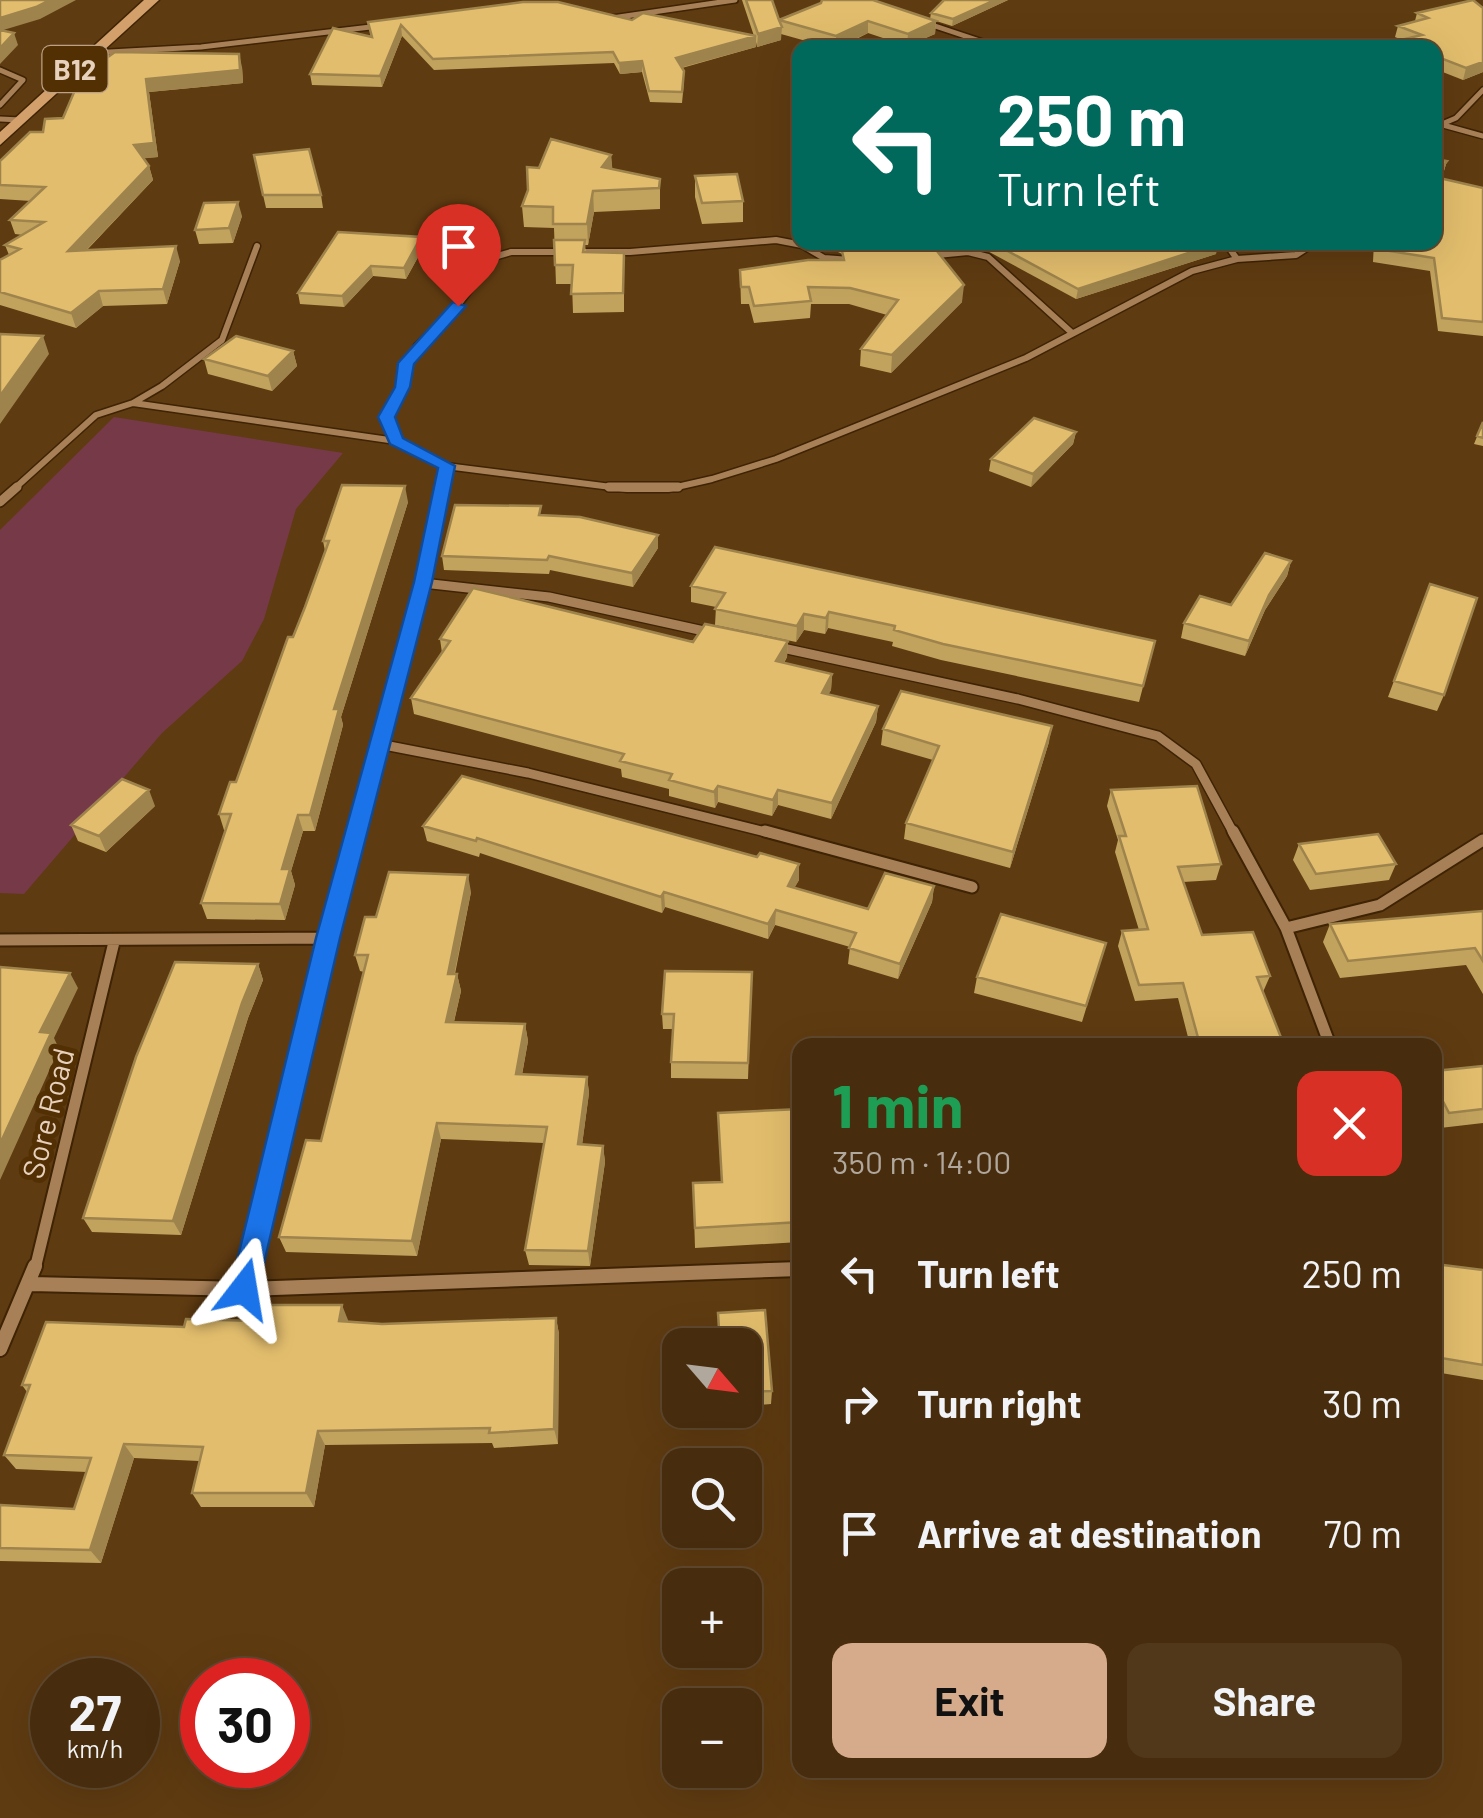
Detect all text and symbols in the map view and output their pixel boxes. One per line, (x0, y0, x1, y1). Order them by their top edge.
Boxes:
road number: B12 (42, 46, 108, 92)
text: 250 m (997, 76, 1186, 160)
icon: left (832, 80, 962, 210)
text: Turn left (997, 161, 1161, 215)
pin (416, 204, 501, 307)
icon: arrive (431, 219, 486, 274)
street label: Sore Road (13, 1044, 81, 1182)
text: 1 min (832, 1068, 963, 1140)
button: close (1297, 1071, 1402, 1176)
text: 350 m · 14:00 (832, 1142, 1011, 1180)
position arrow (192, 1237, 296, 1341)
icon: left (832, 1246, 887, 1301)
text: Turn left (917, 1250, 1060, 1296)
text: 250 m (1302, 1250, 1402, 1296)
north arrow (662, 1328, 762, 1428)
map controls (662, 1328, 762, 1788)
icon: right (832, 1376, 887, 1431)
text: Turn right (917, 1380, 1082, 1426)
text: 30 m (1322, 1380, 1402, 1426)
button: search (662, 1448, 762, 1548)
icon: arrive (832, 1506, 887, 1561)
text: Arrive at destination (917, 1510, 1262, 1556)
text: 70 m (1324, 1510, 1402, 1556)
button: + (662, 1568, 762, 1668)
button: Exit (832, 1643, 1107, 1758)
button: Share (1127, 1643, 1402, 1758)
speed limit sign: 30 (180, 1658, 310, 1788)
text: 27 (69, 1681, 121, 1741)
button: − (662, 1688, 762, 1788)
text: km/h (67, 1733, 123, 1763)

